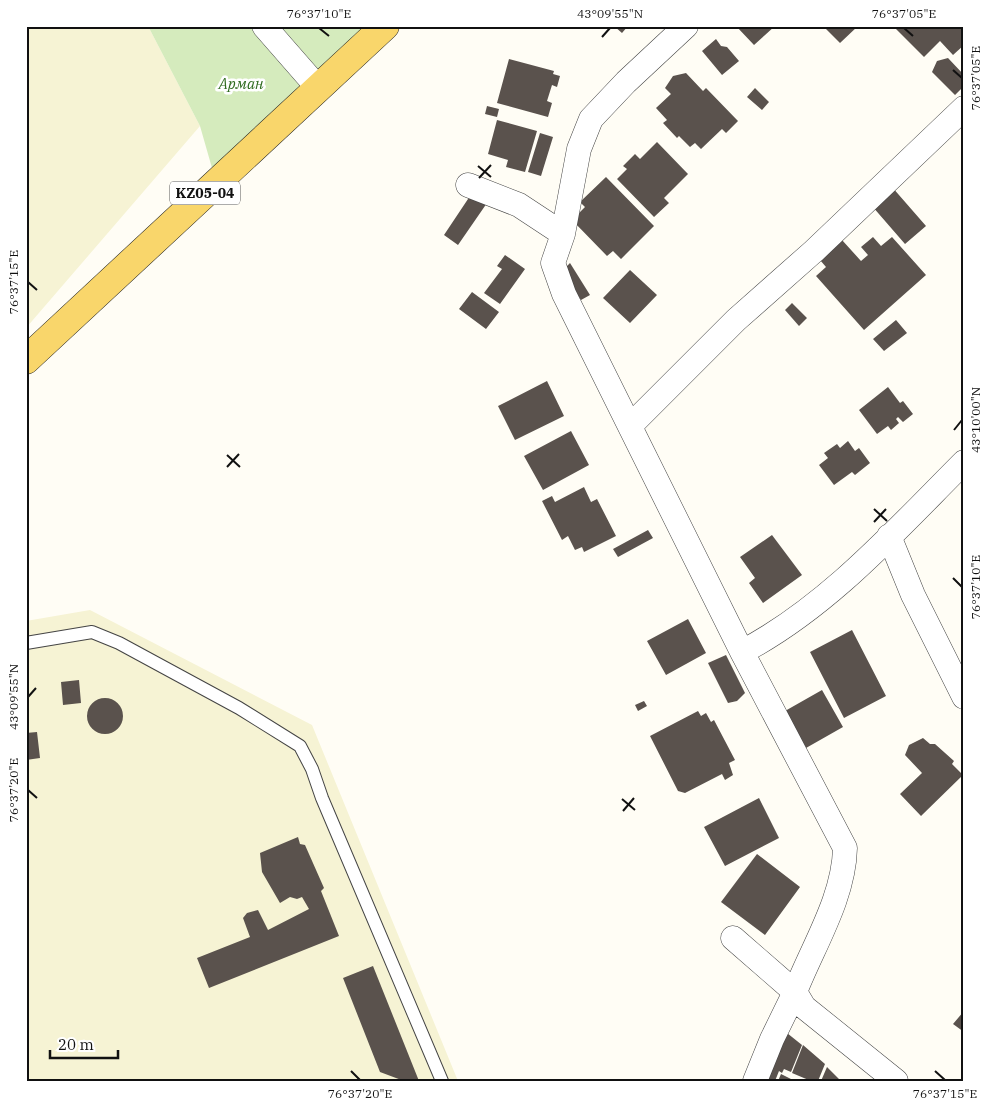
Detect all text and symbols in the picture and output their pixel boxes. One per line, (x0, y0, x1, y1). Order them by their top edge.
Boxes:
text: 76°37'10"E (287, 6, 351, 21)
text: 43°09'55"N (577, 6, 643, 21)
text: 76°37'05"E (872, 6, 936, 21)
text: 76°37'05"E (968, 46, 983, 110)
park label: Арман (217, 74, 264, 93)
road number: KZ05-04 (170, 182, 240, 204)
text: 76°37'15"E (6, 250, 21, 314)
text: 43°10'00"N (968, 387, 983, 453)
text: 76°37'10"E (968, 555, 983, 619)
text: 43°09'55"N (6, 664, 21, 730)
text: 76°37'20"E (6, 758, 21, 822)
scale bar (50, 1027, 118, 1059)
text: 20 m (58, 1035, 94, 1054)
text: 76°37'20"E (328, 1086, 392, 1101)
text: 76°37'15"E (913, 1086, 977, 1101)

